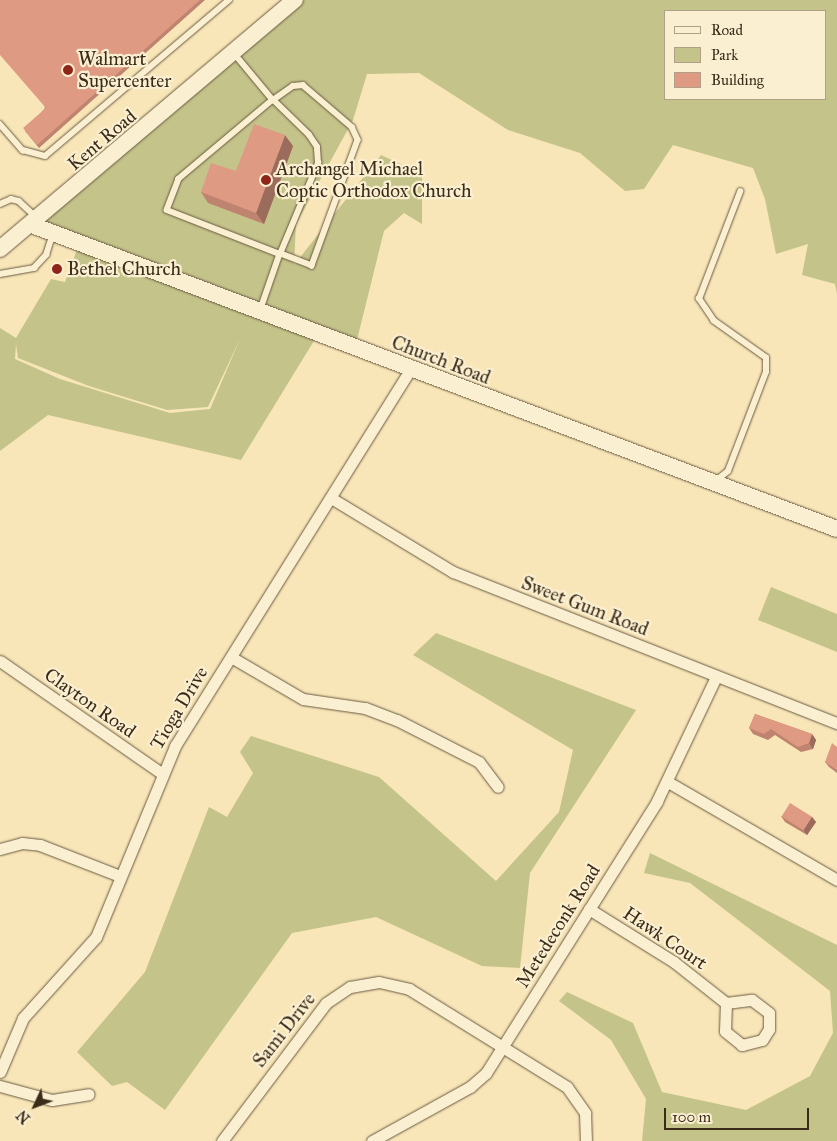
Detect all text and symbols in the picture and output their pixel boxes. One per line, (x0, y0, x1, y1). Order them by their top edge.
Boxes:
legend (664, 10, 827, 100)
text: Road (711, 21, 743, 39)
text: Park (711, 46, 738, 64)
place label: Walmart Supercenter (78, 48, 171, 92)
marker: Walmart Supercenter (62, 64, 74, 76)
text: Building (711, 71, 764, 89)
street label: Kent Road (63, 105, 141, 175)
place label: Archangel Michael Coptic Orthodox Church (276, 158, 471, 202)
marker: Archangel Michael Coptic Orthodox Church (260, 174, 272, 186)
place label: Bethel Church (67, 258, 181, 280)
marker: Bethel Church (51, 263, 63, 275)
street label: Church Road (388, 331, 494, 389)
street label: Sweet Gum Road (518, 571, 652, 641)
street label: Tioga Drive (145, 662, 213, 754)
street label: Clayton Road (40, 663, 140, 743)
street label: Metedeconk Road (511, 860, 605, 992)
street label: Hawk Court (619, 902, 711, 974)
street label: Sami Drive (248, 988, 320, 1072)
north arrow (10, 1081, 60, 1131)
scale bar (667, 1098, 812, 1130)
text: N (13, 1106, 34, 1127)
text: 100 m (672, 1108, 711, 1126)

